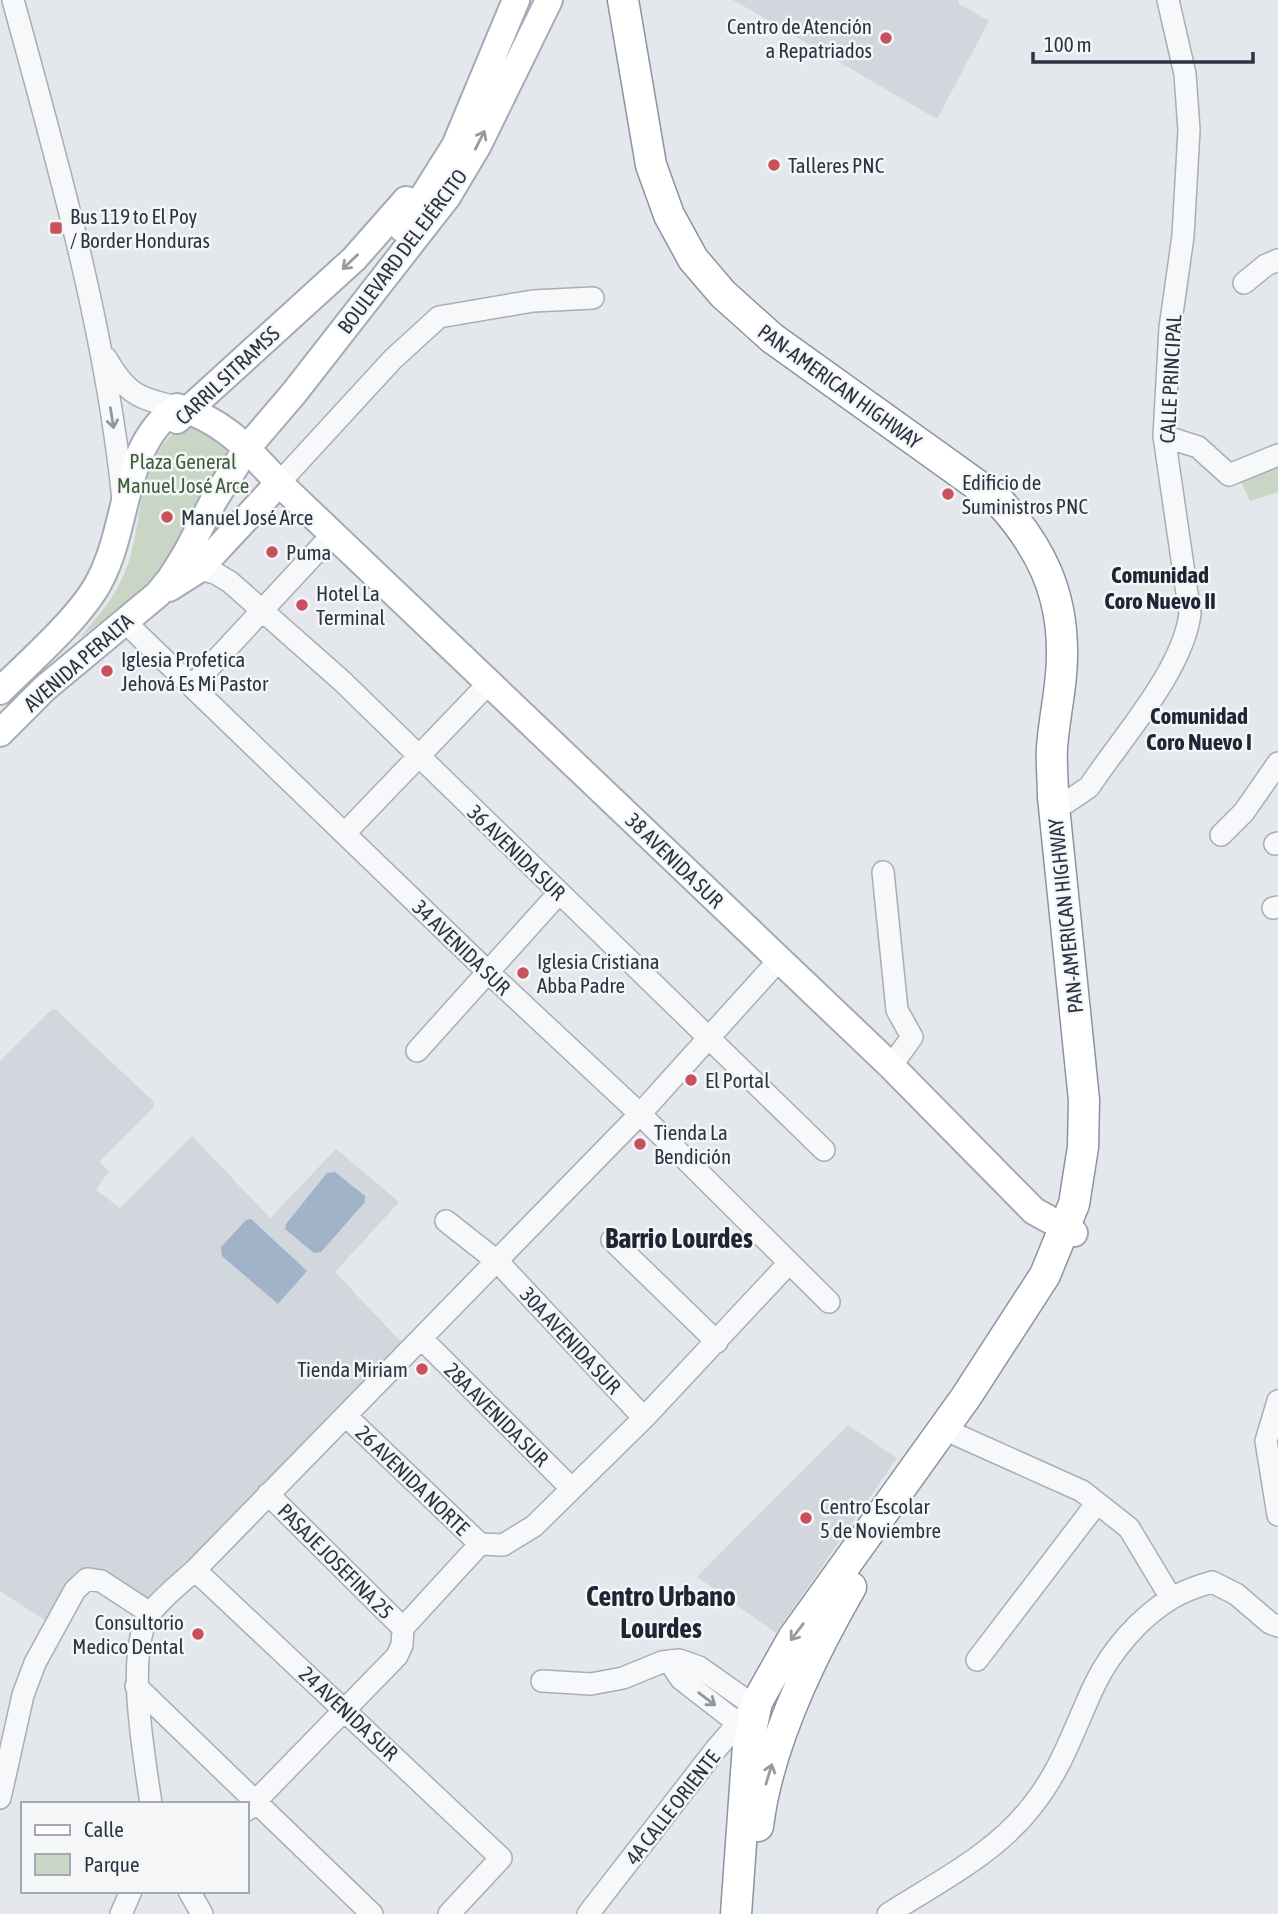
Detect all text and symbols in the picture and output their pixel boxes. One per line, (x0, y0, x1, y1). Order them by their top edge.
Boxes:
place label: Centro de Atención a Repatriados (727, 14, 872, 62)
scale bar (1033, 21, 1254, 65)
marker: Centro de Atención a Repatriados (878, 30, 894, 46)
text: 100 m (1044, 32, 1092, 56)
one-way arrow (474, 130, 487, 151)
place label: Talleres PNC (788, 153, 885, 177)
marker: Talleres PNC (766, 157, 782, 173)
street label: BOULEVARD DEL EJÉRCITO (332, 164, 472, 338)
place label: Bus 119 to El Poy / Border Honduras (70, 204, 210, 252)
marker: Bus 119 to El Poy / Border Honduras (48, 220, 64, 236)
one-way arrow (342, 253, 359, 270)
street label: CALLE PRINCIPAL (1155, 314, 1185, 444)
street label: PAN-AMERICAN HIGHWAY (754, 319, 927, 454)
street label: CARRIL SITRAMSS (170, 321, 284, 429)
one-way arrow (106, 406, 119, 429)
park label: Plaza General Manuel José Arce (117, 449, 249, 497)
place label: Edificio de Suministros PNC (962, 470, 1088, 518)
marker: Edificio de Suministros PNC (940, 486, 956, 502)
place label: Manuel José Arce (181, 505, 313, 529)
marker: Manuel José Arce (159, 509, 175, 525)
place label: Puma (286, 540, 331, 564)
marker: Puma (264, 544, 280, 560)
district label: Comunidad Coro Nuevo II (1104, 562, 1216, 614)
place label: Hotel La Terminal (316, 581, 386, 629)
marker: Hotel La Terminal (294, 597, 310, 613)
street label: AVENIDA PERALTA (19, 608, 138, 716)
place label: Iglesia Profetica Jehová Es Mi Pastor (121, 647, 269, 695)
marker: Iglesia Profetica Jehová Es Mi Pastor (99, 663, 115, 679)
district label: Comunidad Coro Nuevo I (1146, 703, 1252, 755)
street label: 36 AVENIDA SUR (463, 800, 571, 905)
street label: 38 AVENIDA SUR (621, 808, 729, 913)
street label: PAN-AMERICAN HIGHWAY (1043, 817, 1087, 1015)
street label: 34 AVENIDA SUR (408, 895, 516, 1000)
place label: Iglesia Cristiana Abba Padre (537, 949, 660, 997)
marker: Iglesia Cristiana Abba Padre (515, 965, 531, 981)
place label: El Portal (705, 1068, 770, 1092)
marker: El Portal (683, 1072, 699, 1088)
place label: Tienda La Bendición (654, 1120, 731, 1168)
marker: Tienda La Bendición (632, 1136, 648, 1152)
district label: Barrio Lourdes (605, 1222, 753, 1254)
street label: 30A AVENIDA SUR (516, 1282, 627, 1398)
place label: Tienda Miriam (297, 1357, 408, 1381)
street label: 28A AVENIDA SUR (440, 1357, 554, 1471)
marker: Tienda Miriam (414, 1361, 430, 1377)
street label: 26 AVENIDA NORTE (352, 1420, 475, 1540)
place label: Centro Escolar 5 de Noviembre (820, 1494, 941, 1542)
street label: PASAJE JOSEFINA 25 (273, 1498, 399, 1624)
marker: Centro Escolar 5 de Noviembre (798, 1510, 814, 1526)
district label: Centro Urbano Lourdes (586, 1580, 736, 1644)
place label: Consultorio Medico Dental (72, 1610, 184, 1658)
one-way arrow (790, 1622, 805, 1641)
marker: Consultorio Medico Dental (190, 1626, 206, 1642)
street label: 24 AVENIDA SUR (295, 1661, 404, 1765)
one-way arrow (697, 1692, 715, 1707)
street label: 4A CALLE ORIENTE (620, 1745, 724, 1869)
one-way arrow (764, 1763, 777, 1785)
legend (21, 1802, 248, 1893)
text: Calle (84, 1817, 124, 1841)
text: Parque (84, 1852, 139, 1876)

